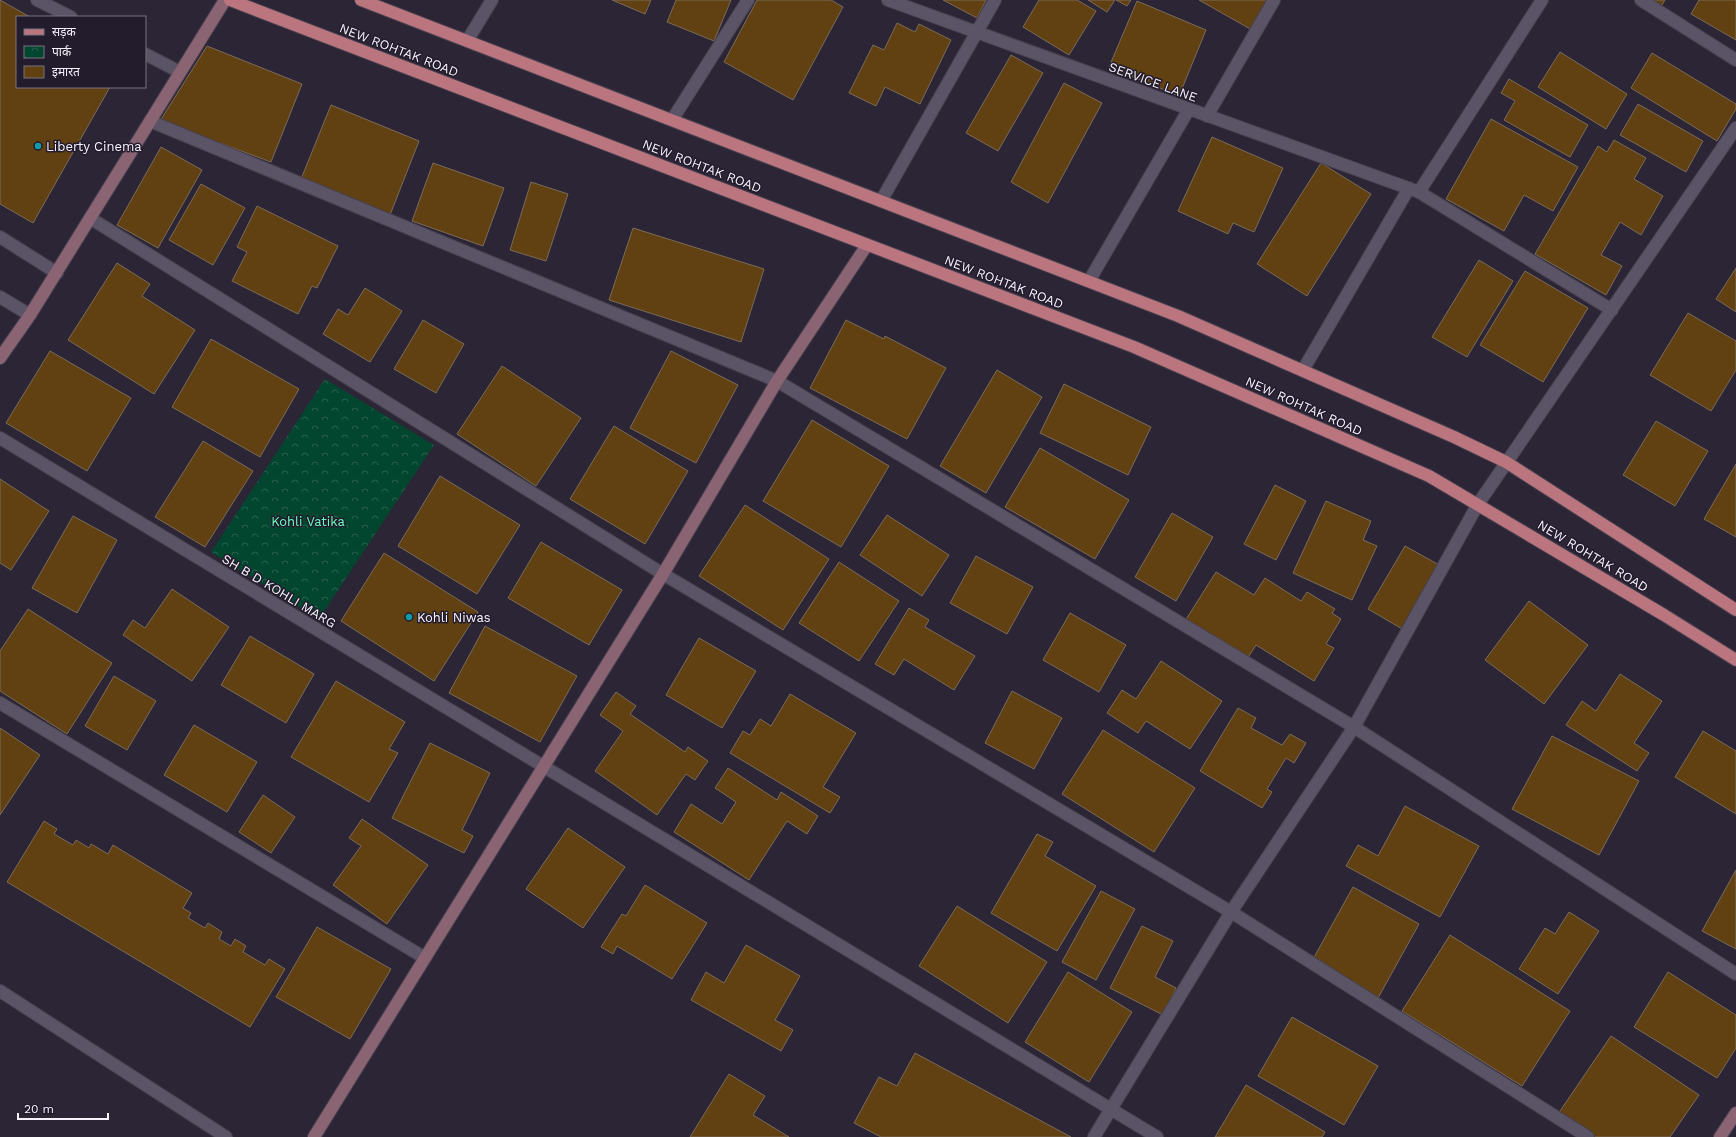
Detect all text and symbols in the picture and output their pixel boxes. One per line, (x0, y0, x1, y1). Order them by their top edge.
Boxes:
legend (16, 16, 146, 88)
street label: NEW ROHTAK ROAD (337, 20, 461, 80)
text: सड़क (52, 25, 77, 39)
text: पार्क (52, 45, 72, 59)
street label: SERVICE LANE (1107, 59, 1199, 105)
text: इमारत (52, 65, 81, 79)
street label: NEW ROHTAK ROAD (640, 136, 764, 196)
place label: Liberty Cinema (46, 139, 142, 154)
marker: Liberty Cinema (33, 141, 43, 151)
street label: NEW ROHTAK ROAD (942, 252, 1066, 312)
street label: NEW ROHTAK ROAD (1243, 373, 1365, 439)
park label: Kohli Vatika (271, 514, 345, 529)
street label: NEW ROHTAK ROAD (1535, 517, 1651, 595)
street label: SH B D KOHLI MARG (219, 551, 339, 631)
place label: Kohli Niwas (417, 610, 491, 625)
marker: Kohli Niwas (404, 612, 414, 622)
scale bar (18, 1095, 108, 1121)
text: 20 m (24, 1102, 54, 1116)

